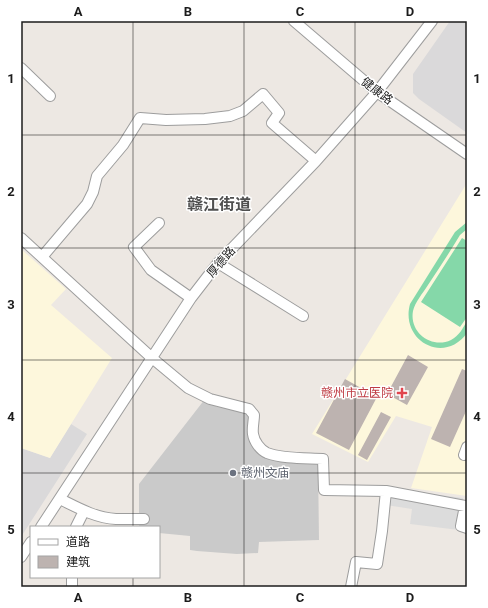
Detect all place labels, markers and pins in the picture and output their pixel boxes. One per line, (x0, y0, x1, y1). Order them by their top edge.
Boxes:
place label: 赣州市立医院 (321, 386, 393, 400)
marker: 赣州市立医院 (396, 387, 408, 399)
place label: 赣州文庙 (241, 466, 289, 480)
marker: 赣州文庙 (228, 468, 238, 478)

